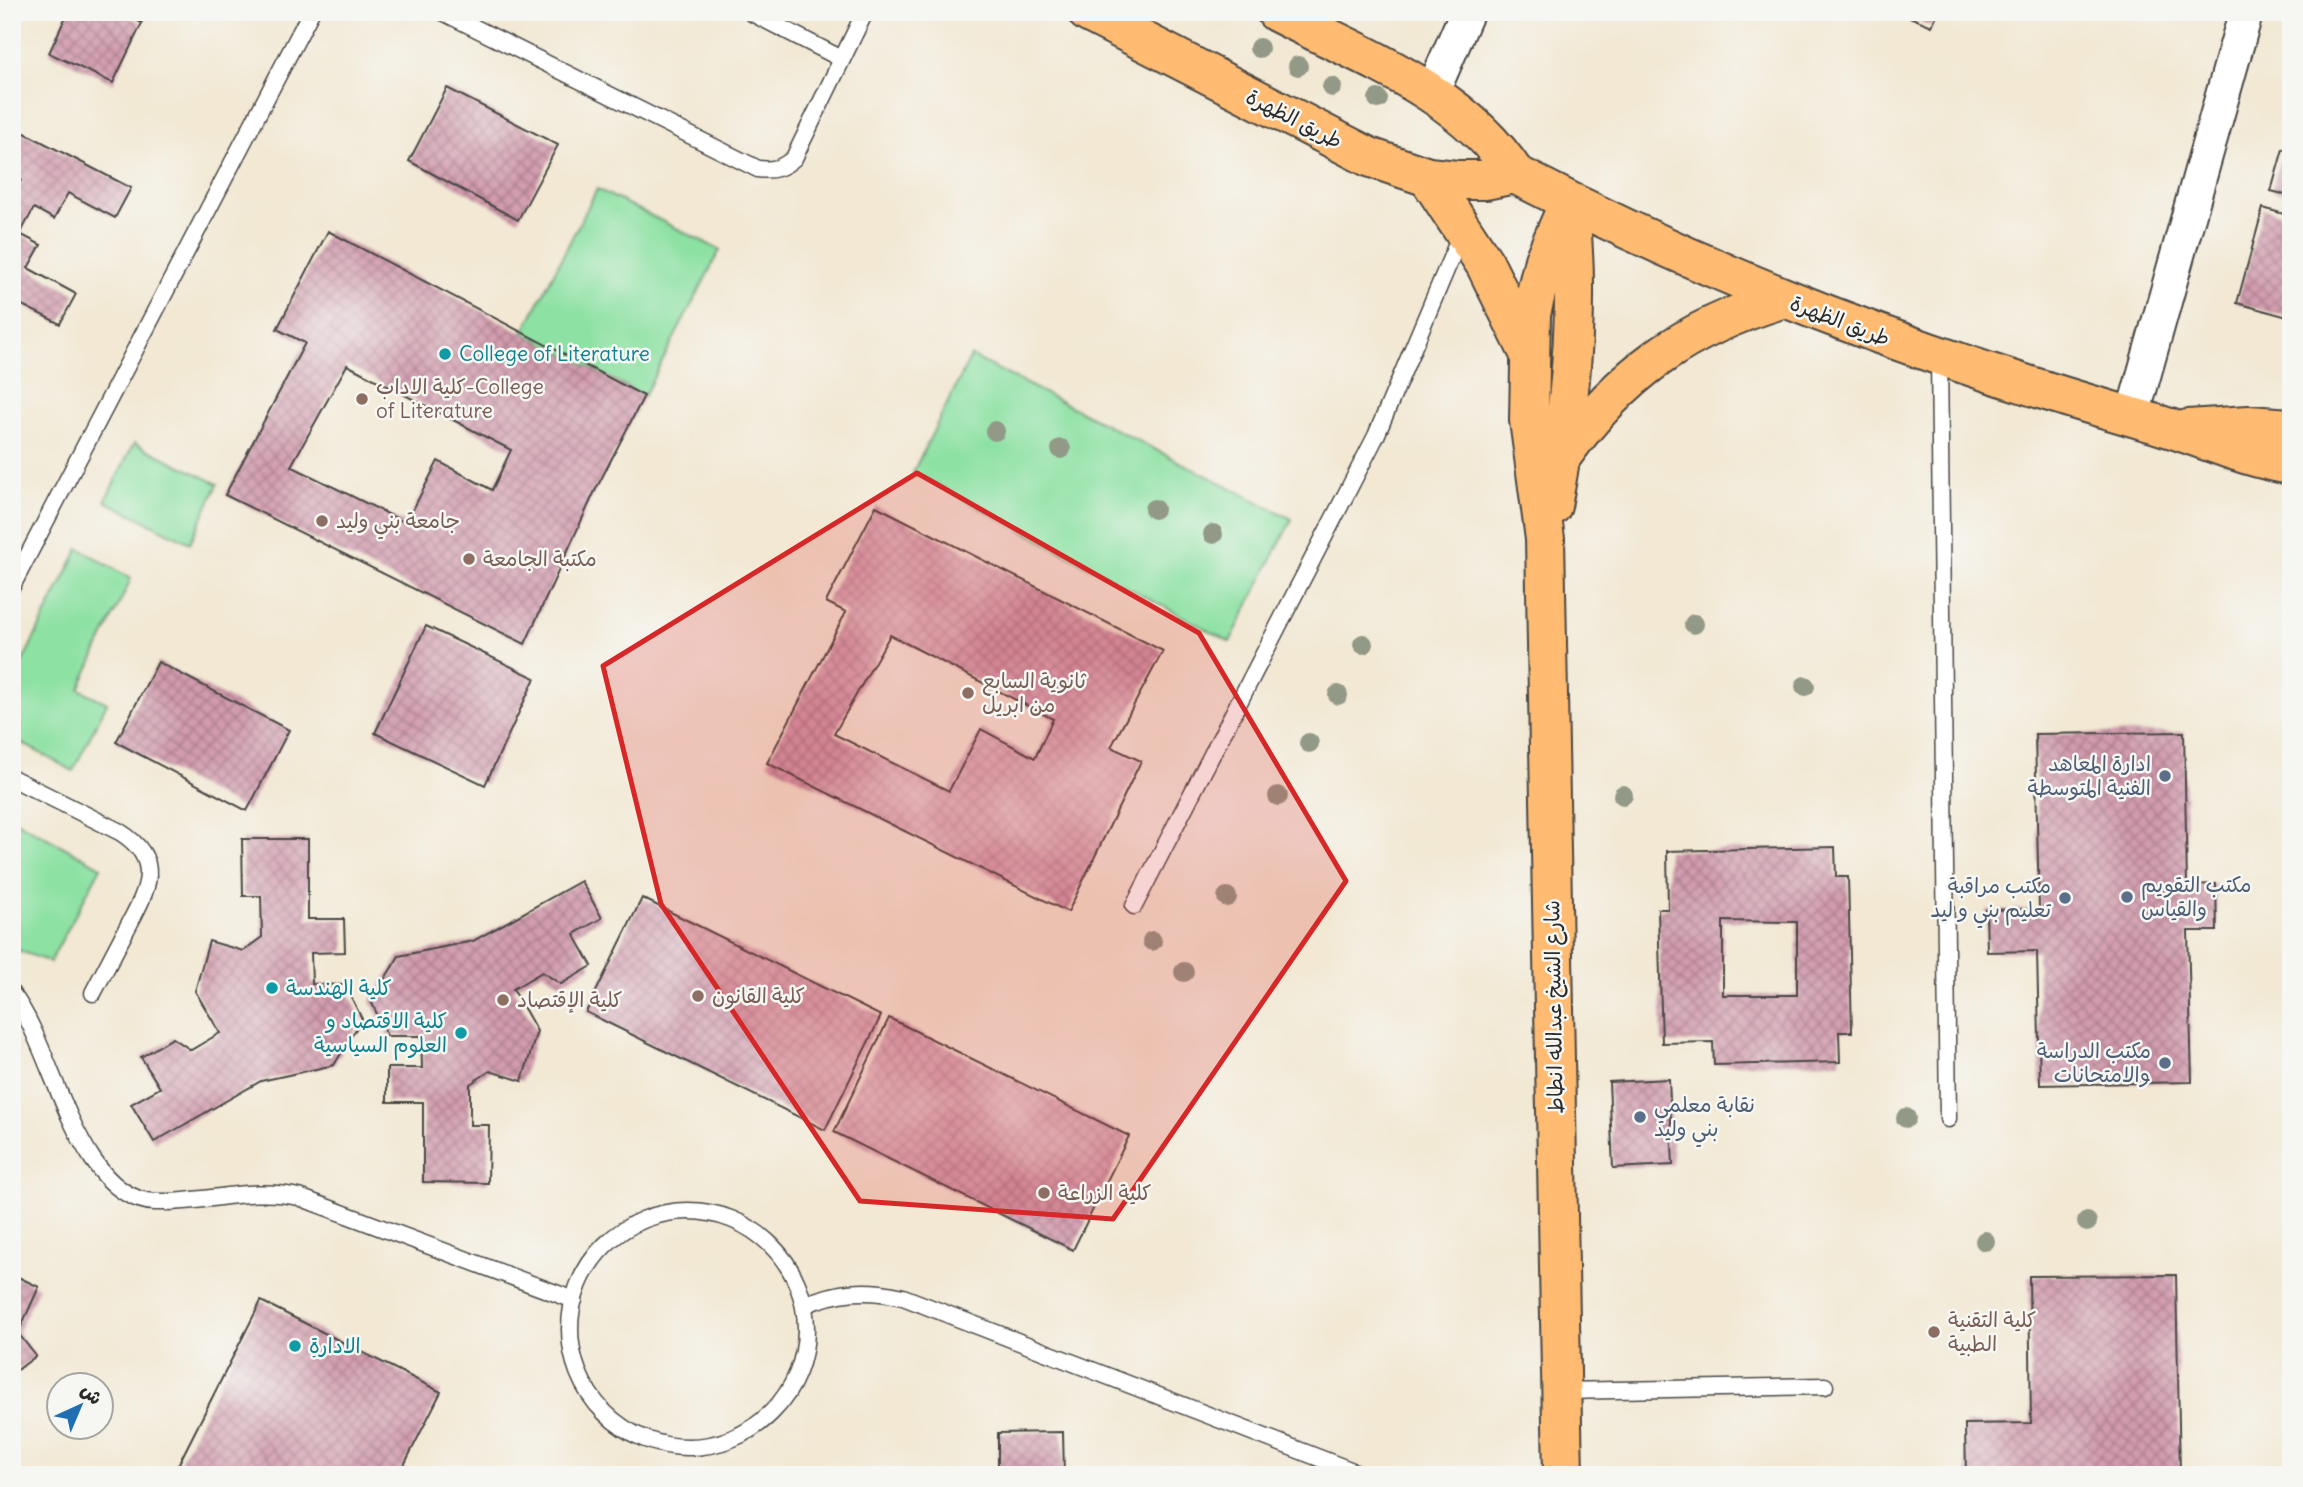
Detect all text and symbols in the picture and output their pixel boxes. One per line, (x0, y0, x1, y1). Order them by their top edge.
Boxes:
street label: طريق الظهرة (1241, 83, 1347, 154)
street label: طريق الظهرة (1786, 289, 1894, 352)
place label: College of Literature (459, 340, 650, 367)
marker: College of Literature (437, 346, 453, 362)
place label: كلية الاداب-College of Literature (376, 373, 544, 424)
marker: كلية الاداب-College of Literature (354, 391, 370, 407)
place label: جامعة بني وليد (336, 507, 460, 540)
marker: جامعة بني وليد (314, 513, 330, 529)
place label: مكتبة الجامعة (483, 545, 597, 572)
marker: مكتبة الجامعة (461, 551, 477, 567)
place label: ثانوية السابع من ابريل (982, 667, 1087, 718)
marker: ثانوية السابع من ابريل (960, 685, 976, 701)
place label: ادارة المعاهد الفنية المتوسطة (2027, 750, 2151, 801)
marker: ادارة المعاهد الفنية المتوسطة (2157, 768, 2173, 784)
place label: مكتب التقويم والقياس (2141, 871, 2252, 922)
place label: مكتب مراقبة تعليم بني و ليد (1930, 872, 2052, 929)
marker: مكتب التقويم والقياس (2119, 889, 2135, 905)
marker: مكتب مراقبة تعليم بني و ليد (2057, 890, 2073, 906)
street label: شارع الشيخ عبدالله انطاط (1538, 900, 1571, 1114)
place label: كلية الهندسة (286, 974, 392, 1001)
marker: كلية الهندسة (264, 980, 280, 996)
place label: كلية القانون (712, 982, 805, 1010)
place label: كلية الإقتصاد (517, 986, 623, 1013)
marker: كلية القانون (690, 988, 706, 1004)
marker: كلية الإقتصاد (495, 992, 511, 1008)
place label: كلية الاقتصاد و العلوم السياسية (314, 1007, 447, 1061)
marker: كلية الاقتصاد و العلوم السياسية (453, 1025, 469, 1041)
place label: مكتب الدراسة والامتحانات (2037, 1037, 2151, 1088)
marker: مكتب الدراسة والامتحانات (2157, 1055, 2173, 1071)
place label: نقابة معلمي بني وليد (1654, 1091, 1755, 1148)
marker: نقابة معلمي بني وليد (1632, 1109, 1648, 1125)
place label: كلية الزراعة (1058, 1179, 1151, 1206)
marker: كلية الزراعة (1036, 1185, 1052, 1201)
place label: كلية التقنية الطبية (1948, 1306, 2036, 1357)
marker: كلية التقنية الطبية (1926, 1324, 1942, 1340)
place label: ِالادارة (309, 1332, 361, 1359)
marker: ِالادارة (287, 1338, 303, 1354)
north arrow (46, 1372, 116, 1442)
text: ش (76, 1378, 108, 1410)

